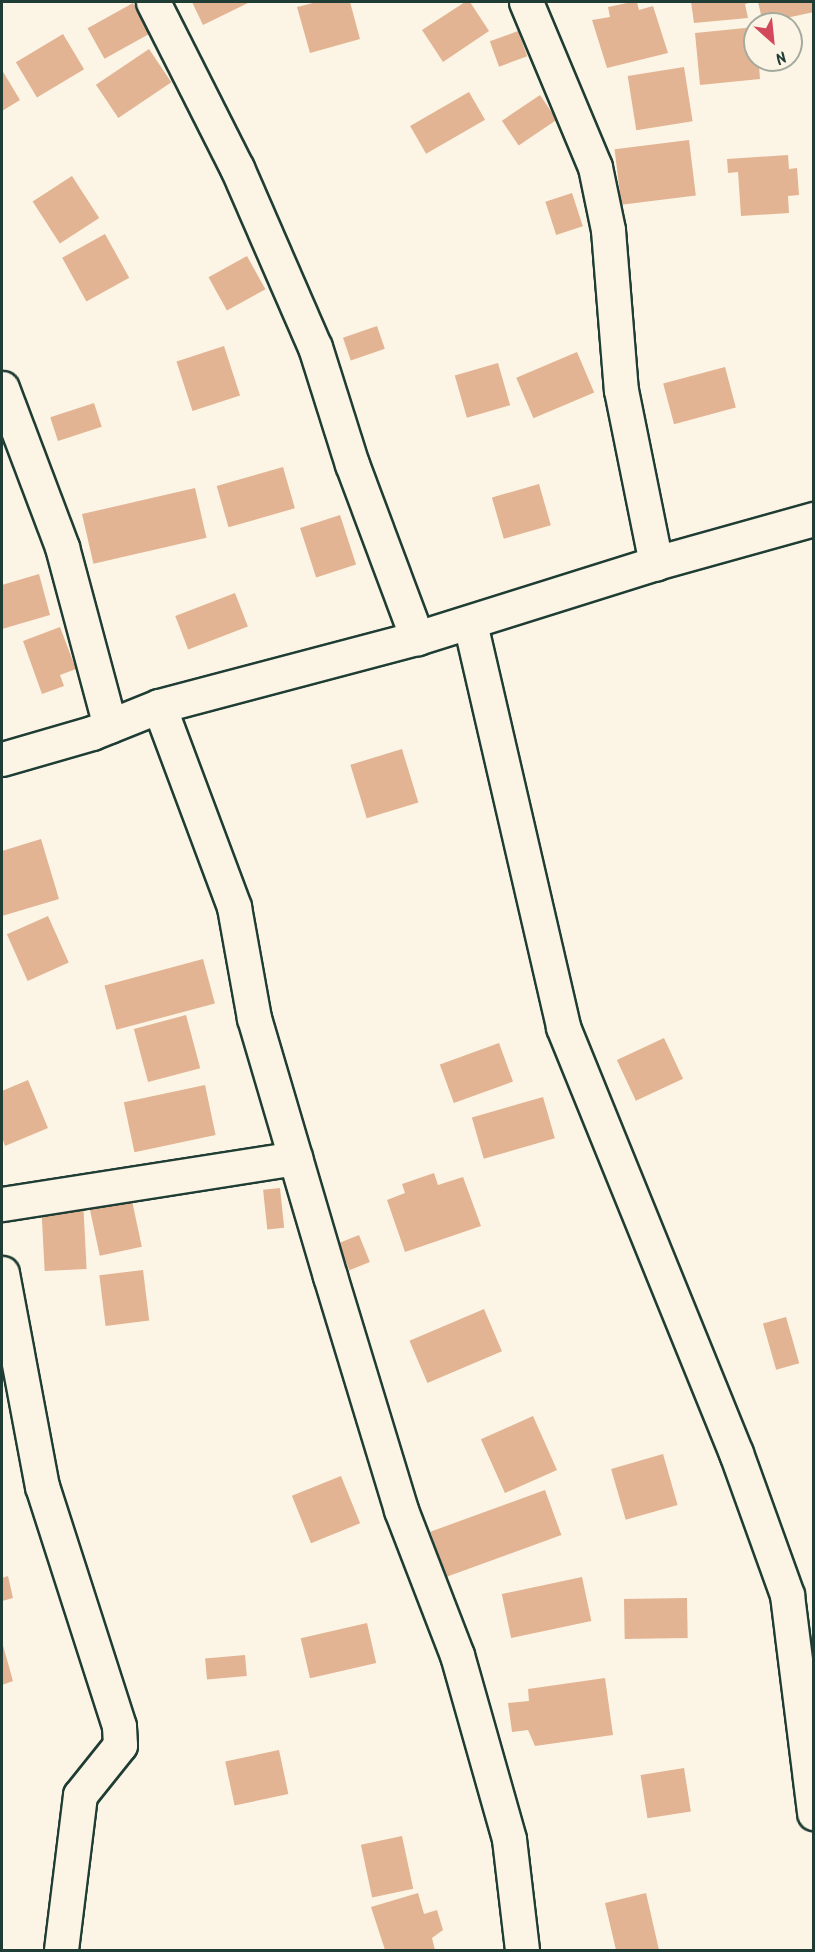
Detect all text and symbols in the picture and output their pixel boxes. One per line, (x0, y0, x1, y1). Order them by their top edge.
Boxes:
north arrow (743, 12, 803, 72)
text: N (770, 43, 791, 70)

